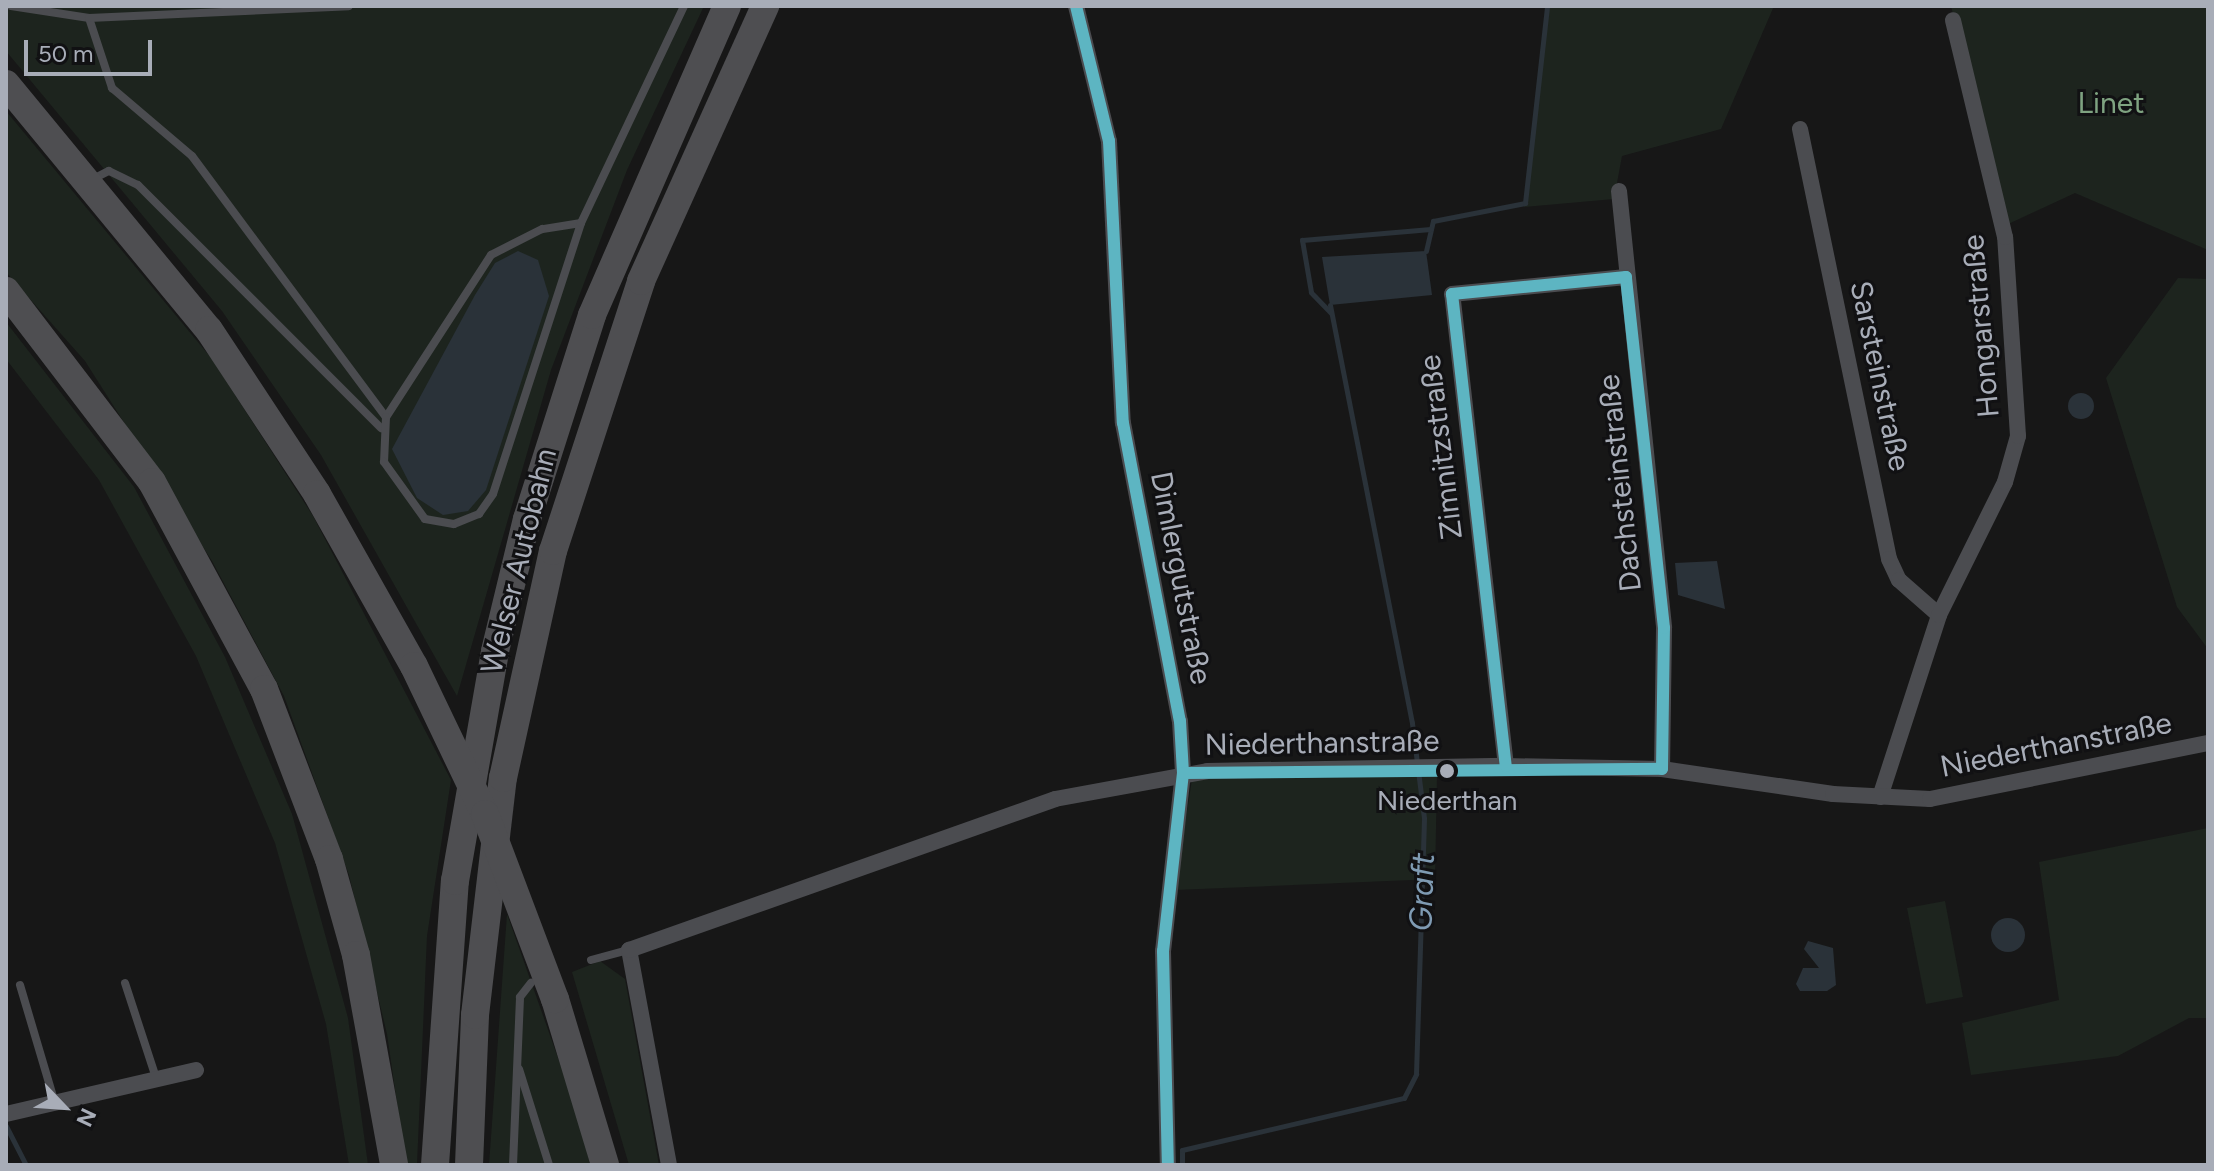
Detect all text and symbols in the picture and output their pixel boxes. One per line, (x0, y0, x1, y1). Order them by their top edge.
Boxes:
scale bar (28, 24, 156, 74)
text: 50 m (38, 39, 94, 68)
park label: Linet (2077, 85, 2145, 121)
street label: Hongarstraße (1955, 233, 2007, 419)
street label: Sarsteinstraße (1842, 278, 1918, 474)
street label: Zimnitzstraße (1412, 353, 1470, 541)
street label: Dachsteinstraße (1591, 373, 1649, 593)
street label: Welser Autobahn (474, 445, 564, 677)
street label: Dimlergutstraße (1143, 469, 1219, 687)
street label: Niederthanstraße (1937, 705, 2175, 785)
street label: Niederthanstraße (1204, 723, 1440, 763)
marker: Niederthan (1439, 763, 1455, 779)
place label: Niederthan (1377, 783, 1517, 817)
water label: Graft (1401, 852, 1443, 932)
north arrow (24, 1067, 104, 1147)
text: N (70, 1104, 102, 1131)

